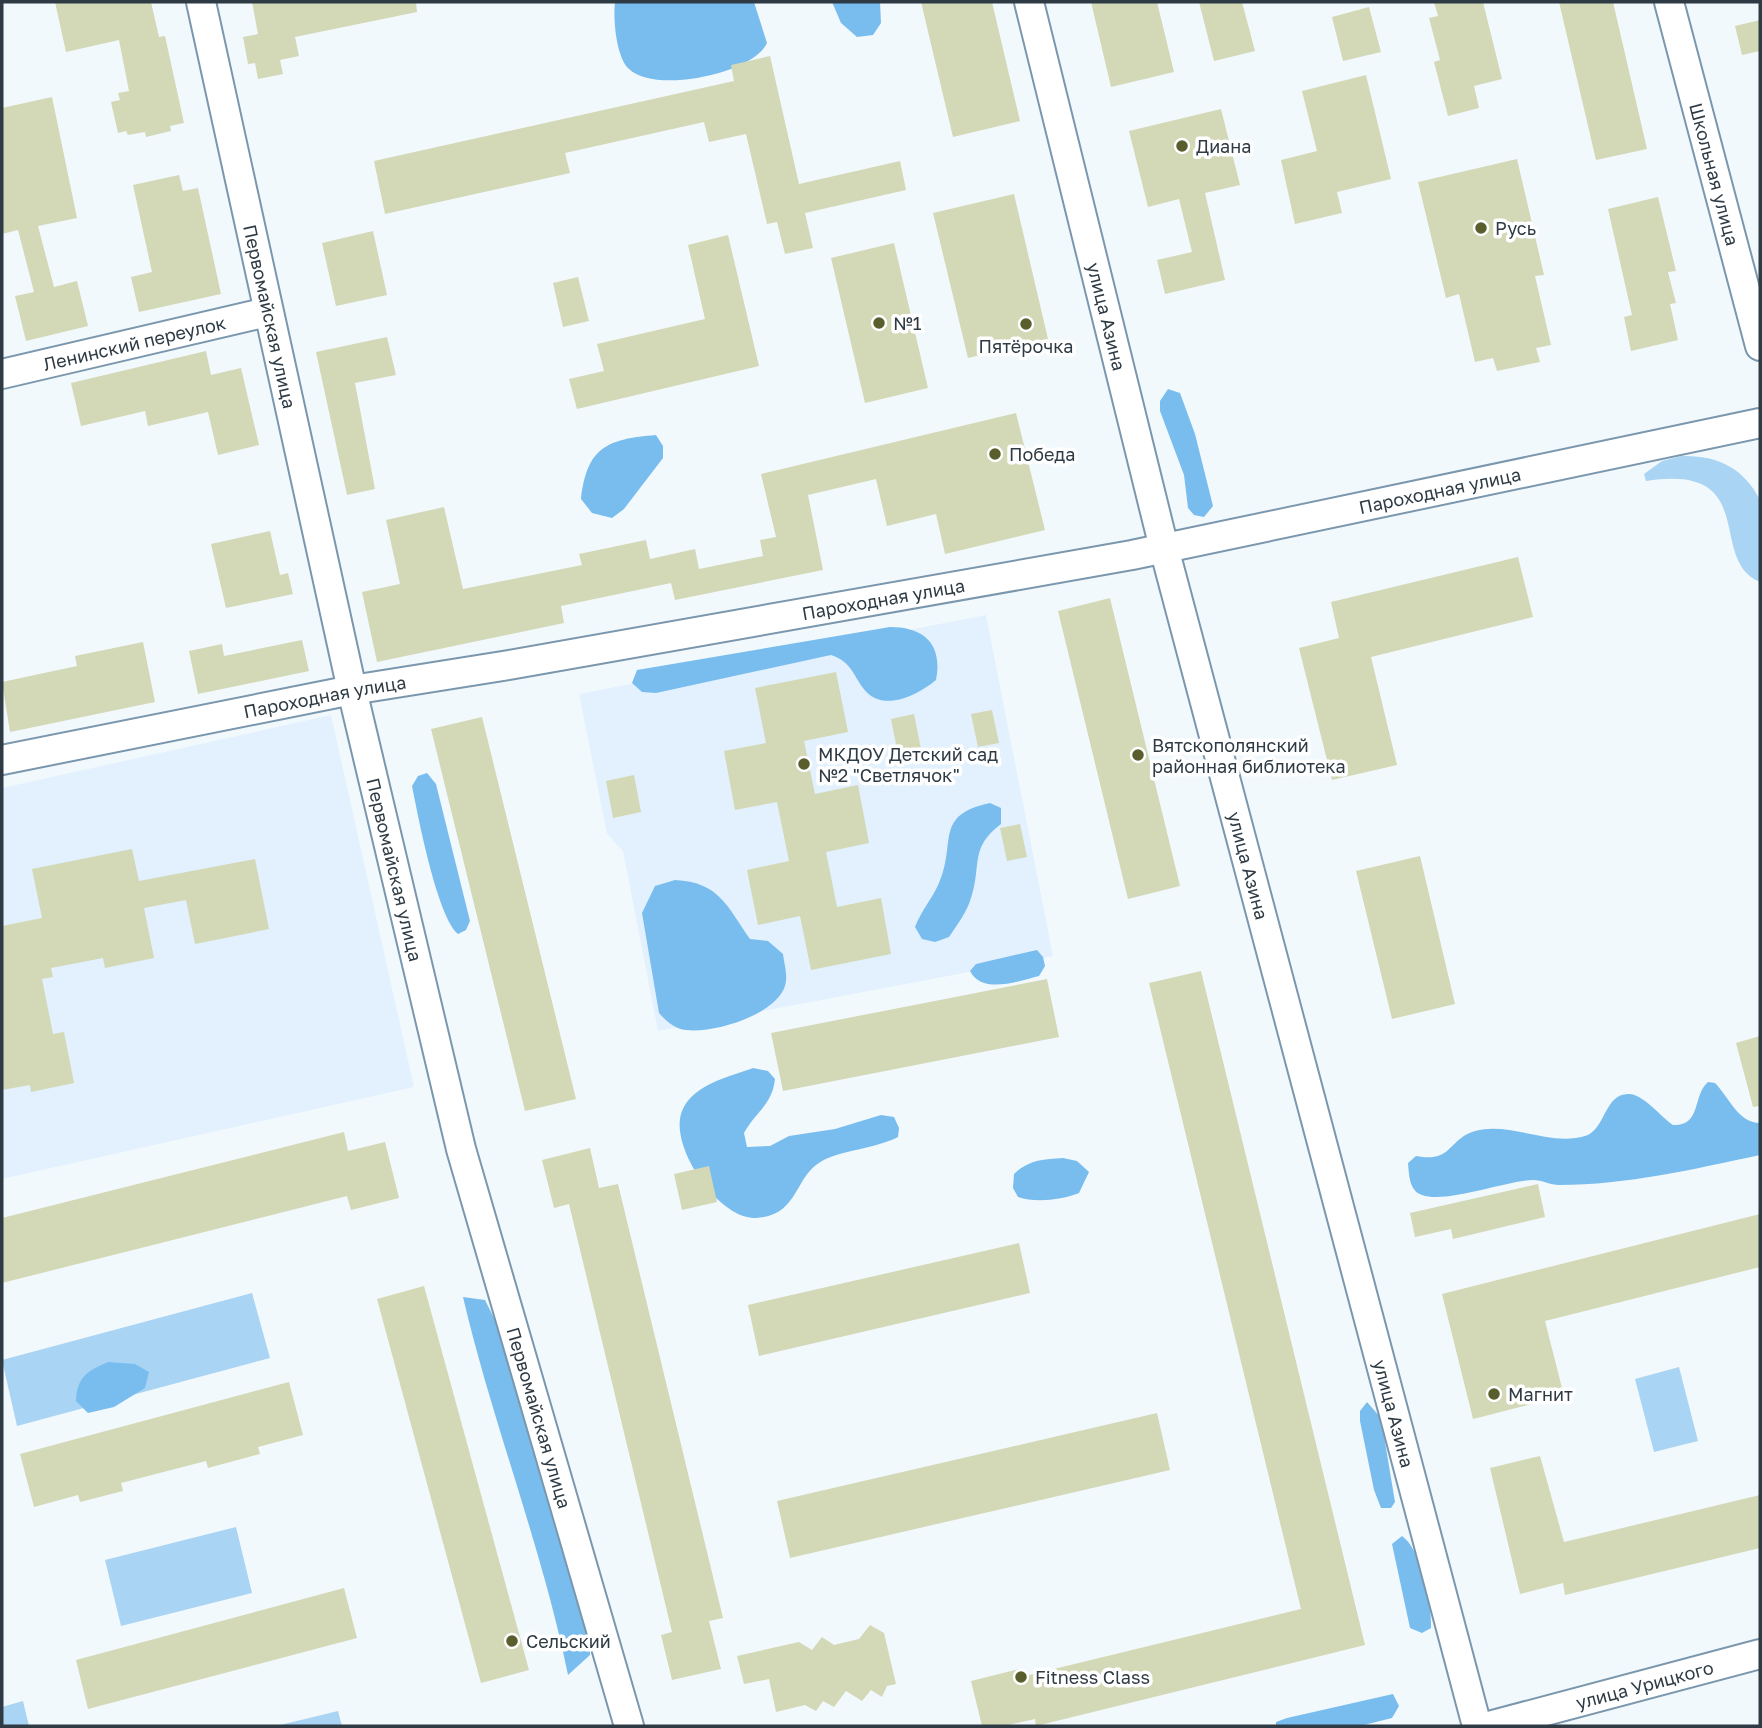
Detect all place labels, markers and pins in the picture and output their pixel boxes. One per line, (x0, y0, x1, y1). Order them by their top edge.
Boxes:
place label: Диана (1196, 135, 1251, 157)
marker: Диана (1174, 138, 1190, 154)
place label: Русь (1495, 217, 1536, 239)
marker: Русь (1473, 220, 1489, 236)
place label: №1 (893, 312, 922, 334)
marker: №1 (871, 315, 887, 331)
marker: Пятёрочка (1018, 316, 1034, 332)
place label: Пятёрочка (978, 335, 1074, 357)
place label: Победа (1009, 443, 1076, 465)
marker: Победа (987, 446, 1003, 462)
place label: Вятскополянский районная библиотека (1152, 734, 1346, 777)
place label: МКДОУ Детский сад №2 "Светлячок" (818, 743, 998, 786)
marker: Вятскополянский районная библиотека (1130, 747, 1146, 763)
marker: МКДОУ Детский сад №2 "Светлячок" (796, 756, 812, 772)
place label: Магнит (1508, 1383, 1573, 1405)
marker: Магнит (1486, 1386, 1502, 1402)
place label: Сельский (526, 1630, 611, 1652)
marker: Сельский (504, 1633, 520, 1649)
place label: Fitness Class (1035, 1666, 1150, 1688)
marker: Fitness Class (1013, 1669, 1029, 1685)

